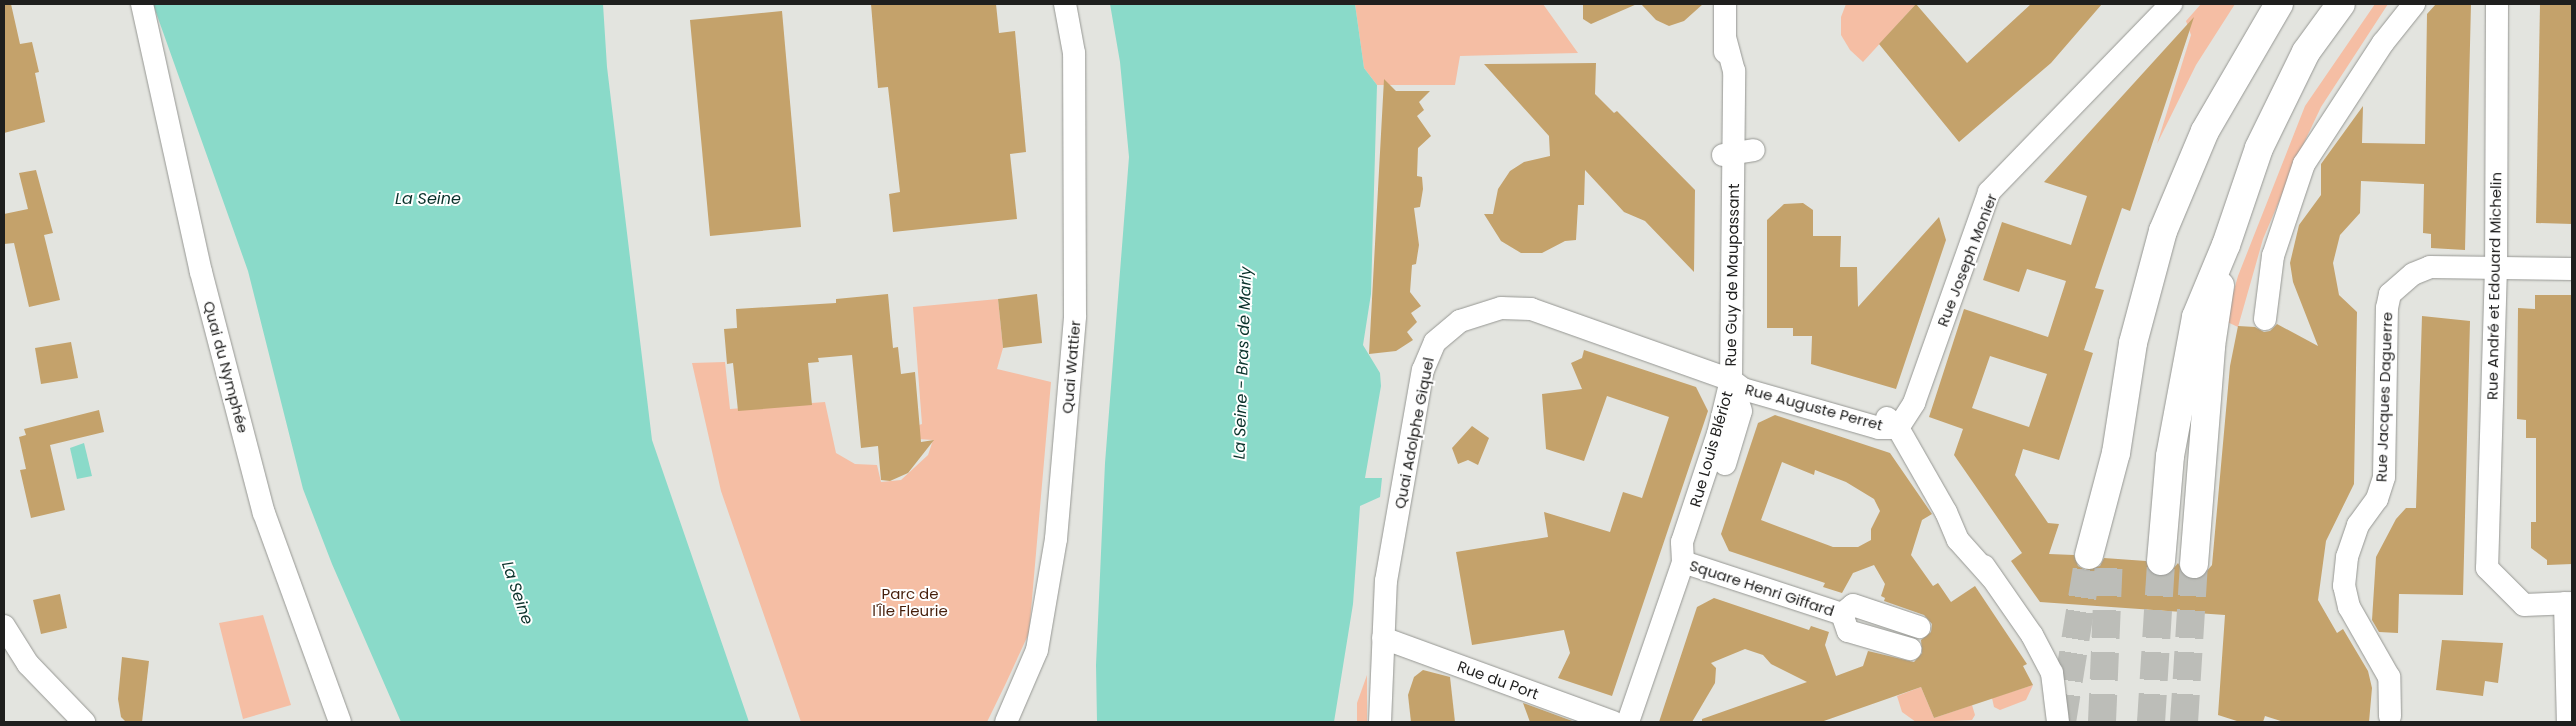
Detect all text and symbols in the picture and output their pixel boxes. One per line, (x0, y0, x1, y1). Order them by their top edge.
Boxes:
street label: Rue André et Edouard Michelin (2483, 172, 2505, 400)
street label: Rue Guy de Maupassant (1721, 183, 1743, 367)
water label: La Seine (395, 189, 461, 209)
street label: Rue Joseph Monier (1933, 191, 2001, 329)
water label: La Seine - Bras de Marly (1230, 266, 1256, 460)
street label: Quai du Nymphée (200, 299, 252, 435)
street label: Rue Jacques Daguerre (2372, 312, 2396, 482)
street label: Quai Wattier (1058, 320, 1084, 414)
street label: Quai Adolphe Giquel (1390, 356, 1438, 510)
street label: Rue Auguste Perret (1743, 380, 1885, 434)
street label: Rue Louis Blériot (1686, 389, 1736, 509)
street label: Square Henri Giffard (1687, 556, 1837, 620)
water label: La Seine (497, 559, 537, 627)
park label: Parc de l'Île Fleurie (872, 584, 948, 619)
street label: Rue du Port (1455, 657, 1541, 703)

